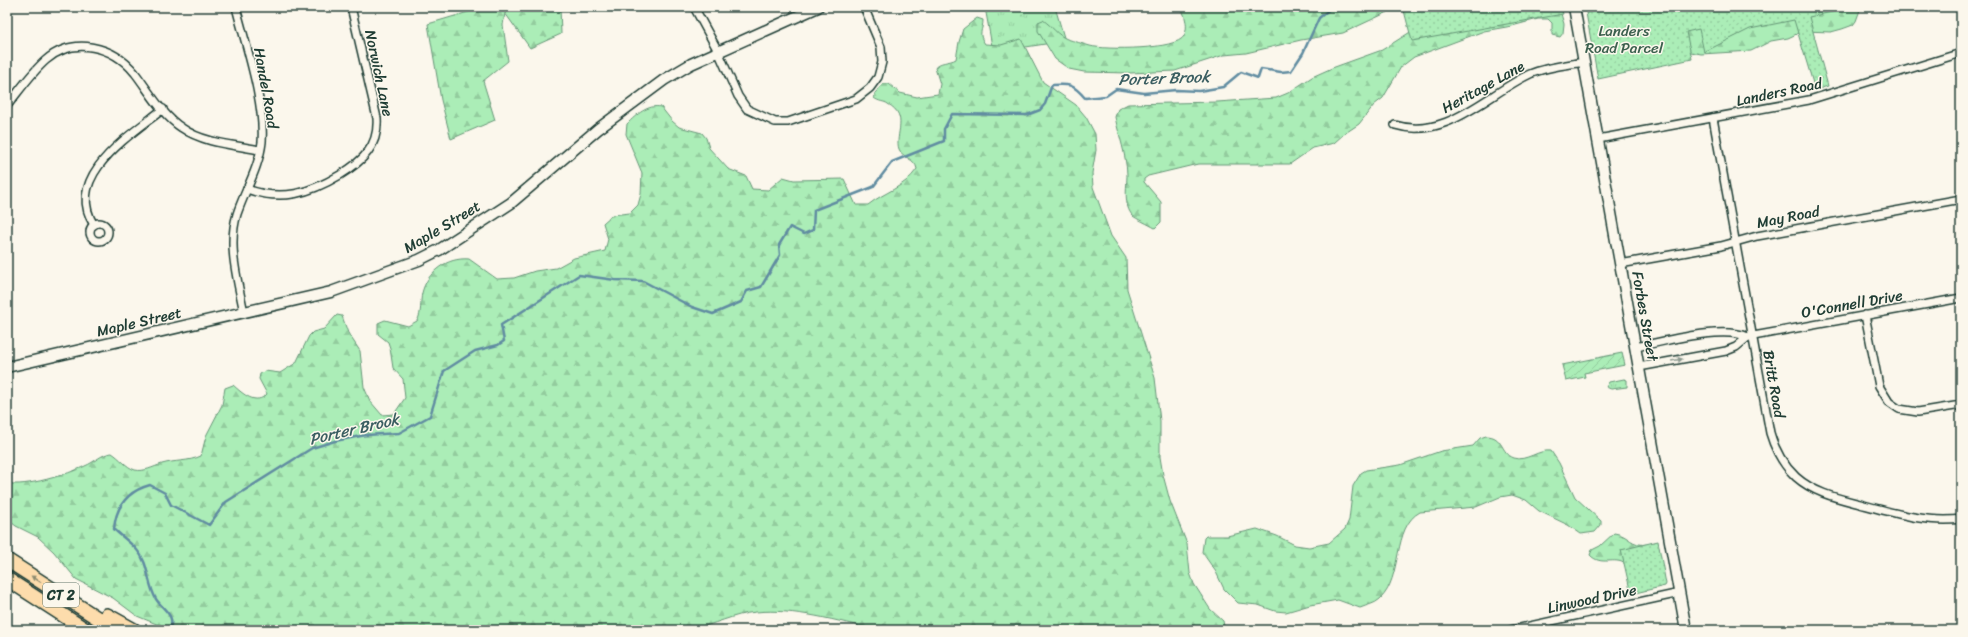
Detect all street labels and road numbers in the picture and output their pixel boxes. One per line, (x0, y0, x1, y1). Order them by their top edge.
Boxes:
street label: Norwich Lane (357, 27, 401, 119)
street label: Handel Road (246, 45, 286, 132)
street label: Heritage Lane (1437, 53, 1529, 121)
street label: Landers Road (1734, 70, 1825, 114)
street label: Maple Street (398, 193, 486, 260)
street label: May Road (1754, 198, 1823, 236)
street label: Forbes Street (1624, 269, 1666, 364)
street label: O'Connell Drive (1799, 282, 1905, 326)
street label: Maple Street (94, 299, 185, 344)
street label: Britt Road (1755, 348, 1793, 421)
street label: Linwood Drive (1545, 577, 1639, 621)
road number: CT 2 (43, 583, 79, 607)

